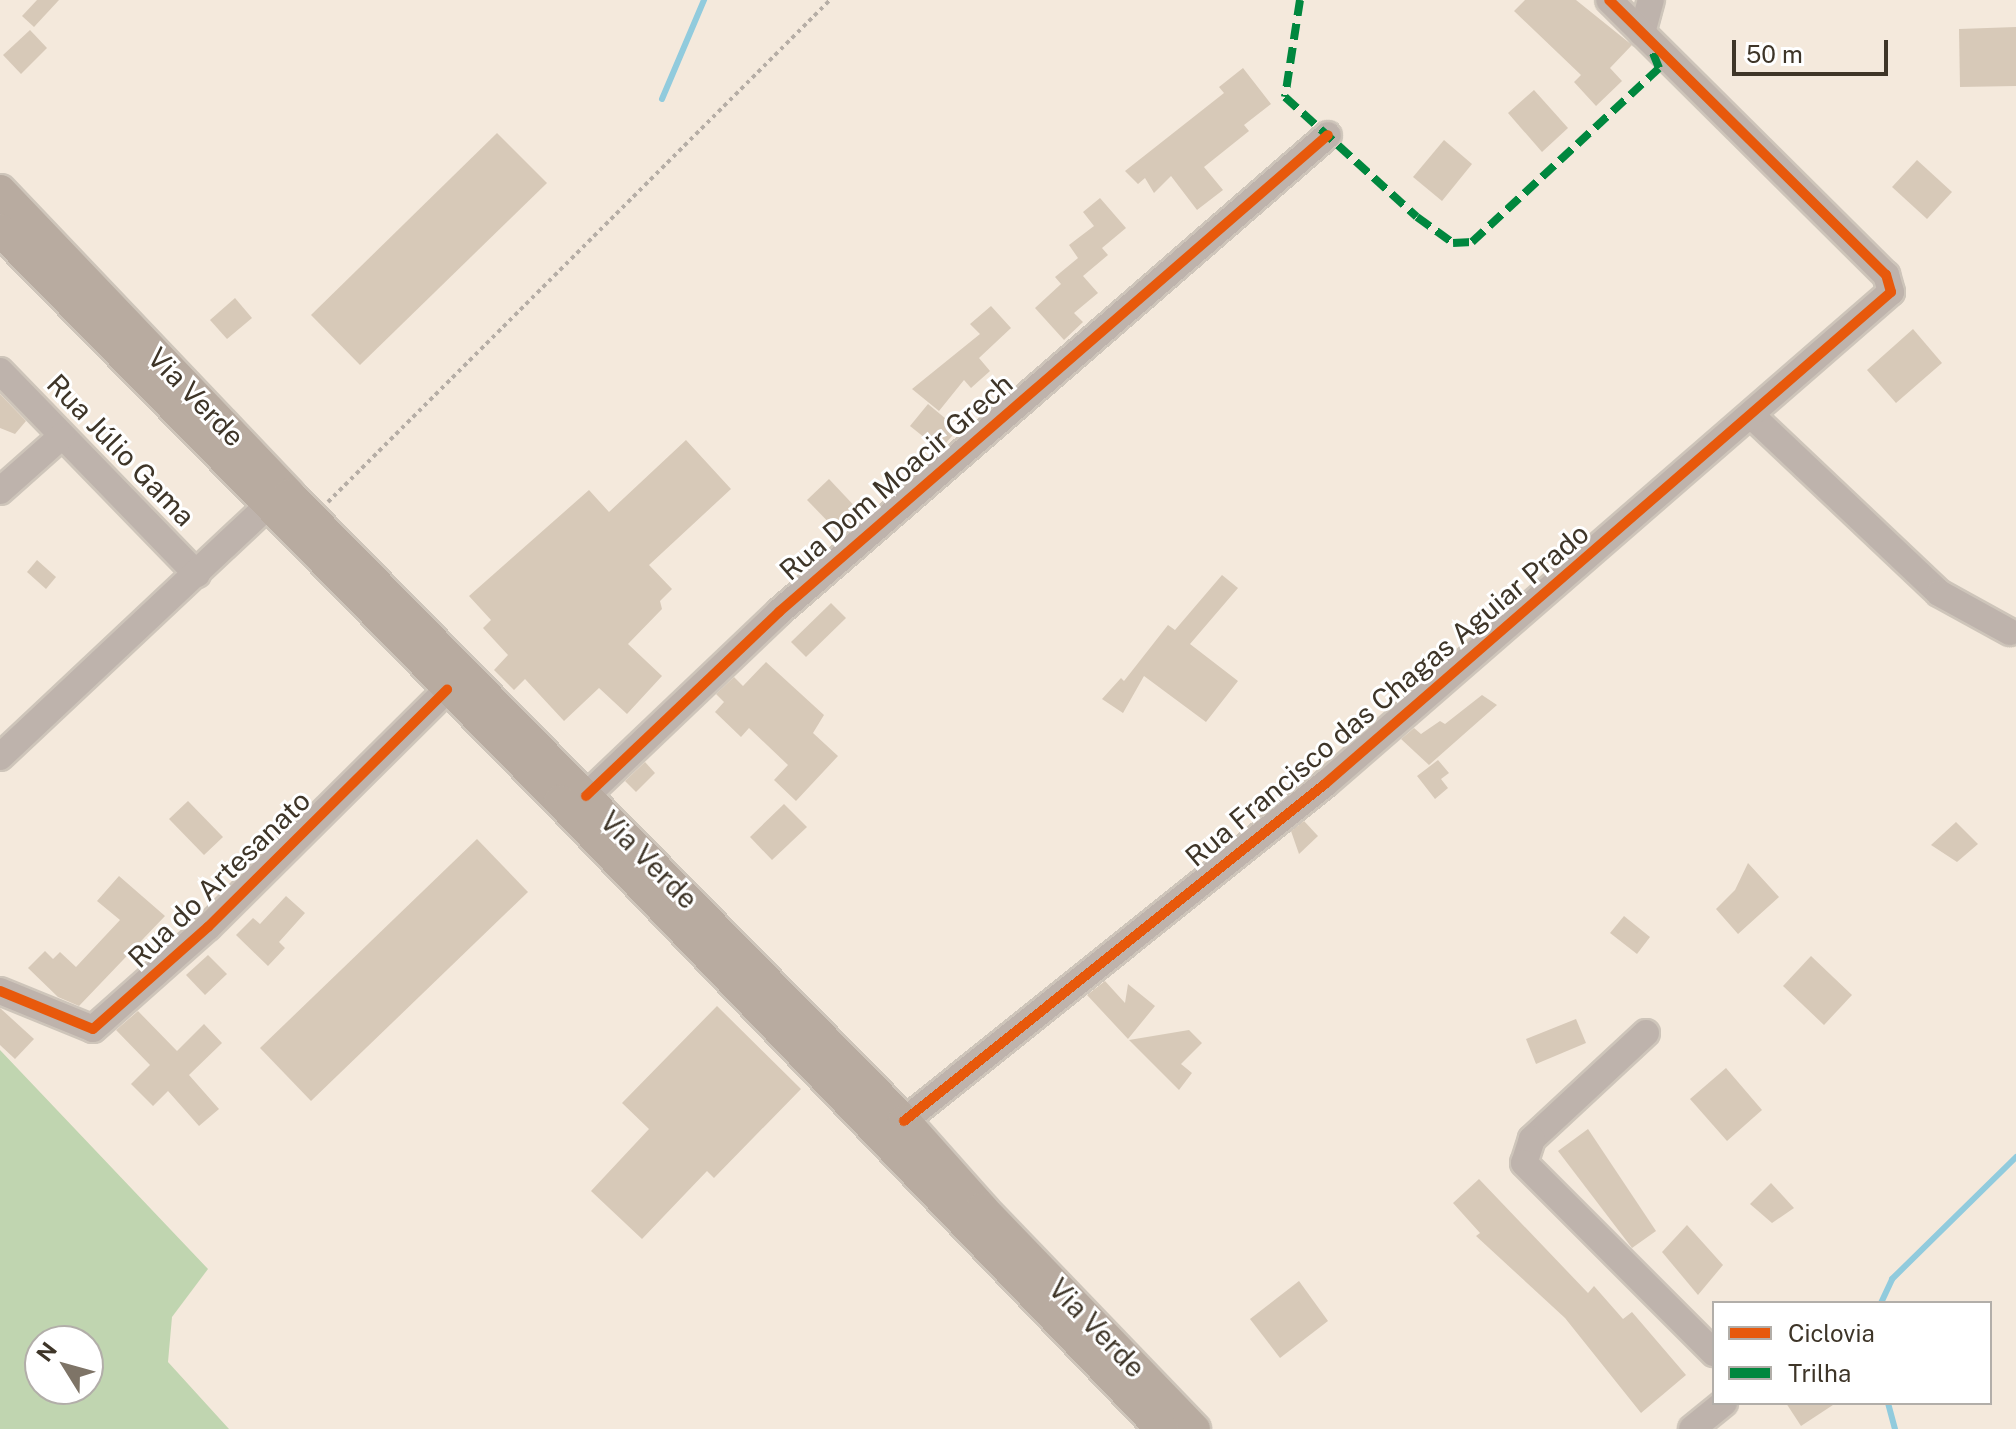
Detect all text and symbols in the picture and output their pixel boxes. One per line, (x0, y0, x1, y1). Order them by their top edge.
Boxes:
scale bar (1736, 24, 1892, 74)
text: 50 m (1746, 40, 1803, 68)
street label: Via Verde (141, 340, 251, 454)
street label: Rua Júlio Gama (40, 367, 202, 533)
street label: Rua Dom Moacir Grech (773, 367, 1019, 587)
street label: Rua Francisco das Chagas Aguiar Prado (1178, 516, 1596, 874)
street label: Rua do Artesanato (121, 783, 317, 975)
street label: Via Verde (593, 804, 705, 916)
street label: Via Verde (1042, 1271, 1152, 1385)
legend (1712, 1301, 1992, 1405)
text: Ciclovia (1788, 1319, 1875, 1347)
north arrow (24, 1325, 104, 1405)
text: N (31, 1337, 62, 1366)
text: Trilha (1788, 1359, 1851, 1387)

